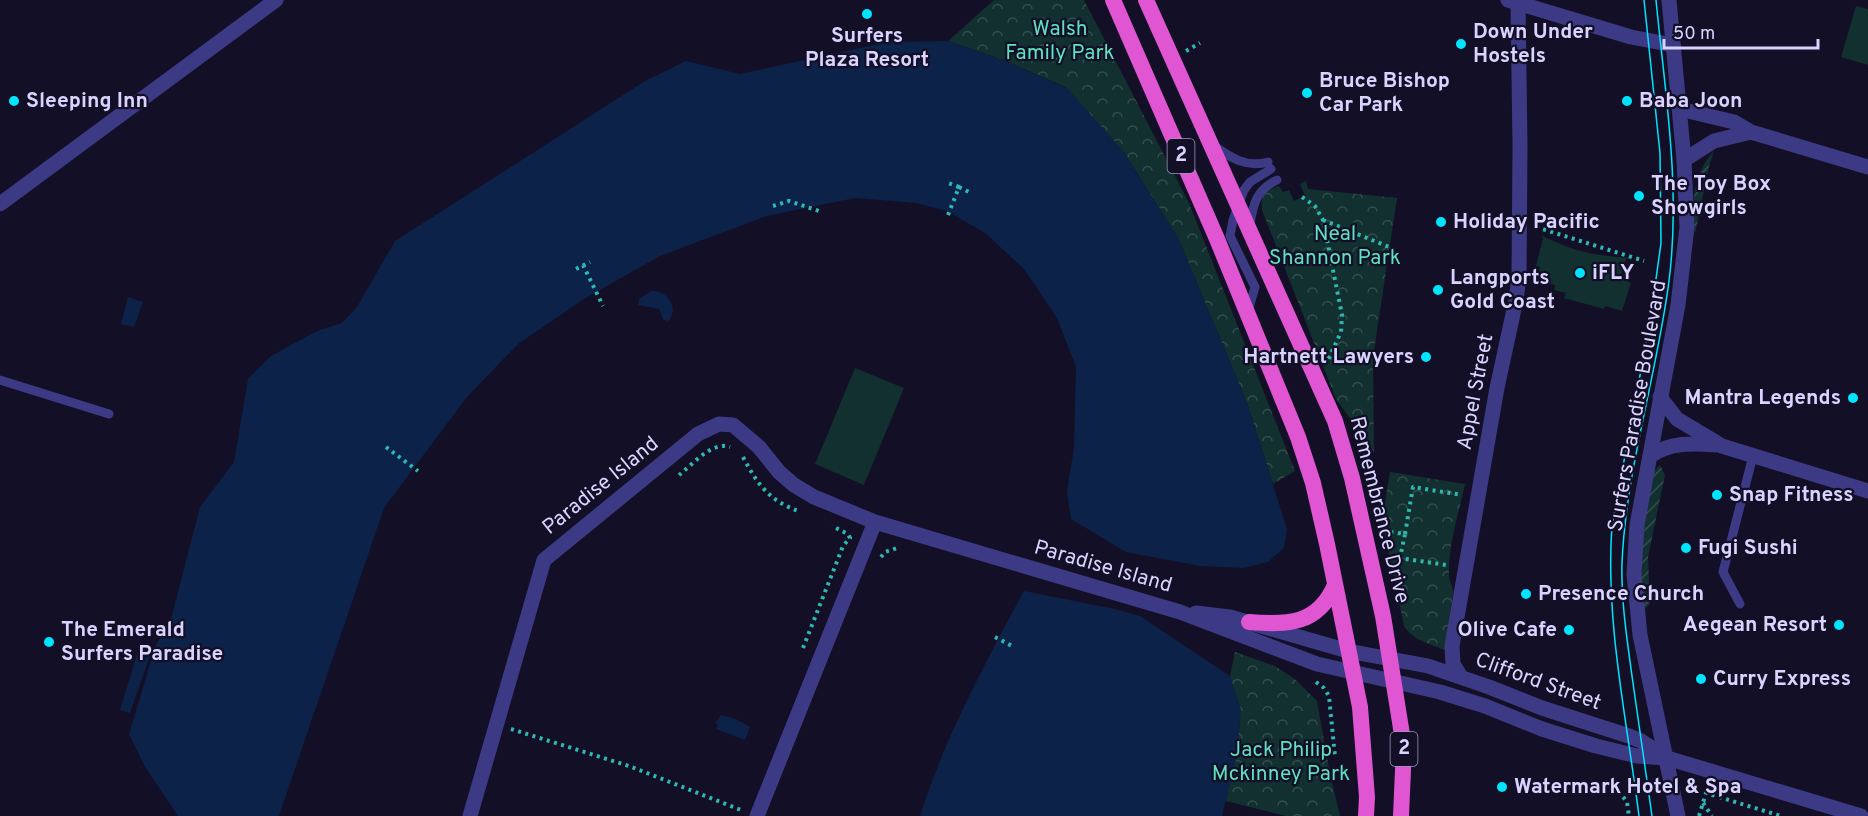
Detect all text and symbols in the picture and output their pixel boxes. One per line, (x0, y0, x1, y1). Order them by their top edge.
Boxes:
marker: Surfers Plaza Resort (860, 7, 874, 21)
scale bar (1664, 12, 1818, 50)
park label: Walsh Family Park (1005, 16, 1115, 67)
place label: Down Under Hostels (1473, 19, 1593, 70)
place label: Surfers Plaza Resort (805, 23, 929, 74)
text: 50 m (1673, 23, 1715, 46)
marker: Down Under Hostels (1454, 37, 1468, 51)
place label: Bruce Bishop Car Park (1319, 68, 1450, 119)
marker: Bruce Bishop Car Park (1300, 86, 1314, 100)
place label: Sleeping Inn (26, 88, 148, 115)
place label: Baba Joon (1639, 88, 1742, 115)
marker: Sleeping Inn (7, 94, 21, 108)
marker: Baba Joon (1620, 94, 1634, 108)
road number: 2 (1168, 139, 1194, 173)
place label: The Toy Box Showgirls (1651, 171, 1771, 222)
marker: The Toy Box Showgirls (1632, 189, 1646, 203)
place label: Holiday Pacific (1453, 209, 1600, 236)
marker: Holiday Pacific (1434, 215, 1448, 229)
park label: Neal Shannon Park (1269, 221, 1401, 272)
place label: iFLY (1592, 260, 1634, 287)
place label: Langports Gold Coast (1450, 265, 1555, 316)
marker: iFLY (1573, 266, 1587, 280)
street label: Surfers Paradise Boulevard (1603, 278, 1673, 534)
marker: Langports Gold Coast (1431, 283, 1445, 297)
street label: Appel Street (1452, 332, 1500, 452)
place label: Hartnett Lawyers (1243, 344, 1414, 371)
marker: Hartnett Lawyers (1419, 350, 1433, 364)
place label: Mantra Legends (1685, 385, 1841, 412)
marker: Mantra Legends (1846, 391, 1860, 405)
street label: Remembrance Drive (1343, 414, 1415, 606)
street label: Paradise Island (537, 431, 665, 541)
place label: Snap Fitness (1729, 482, 1854, 509)
marker: Snap Fitness (1710, 488, 1724, 502)
street label: Paradise Island (1031, 534, 1175, 600)
place label: Fugi Sushi (1698, 535, 1798, 562)
marker: Fugi Sushi (1679, 541, 1693, 555)
place label: Presence Church (1538, 581, 1704, 608)
marker: Presence Church (1519, 587, 1533, 601)
place label: Aegean Resort (1683, 612, 1827, 639)
place label: The Emerald Surfers Paradise (61, 617, 223, 668)
place label: Olive Cafe (1457, 617, 1557, 644)
marker: Aegean Resort (1832, 618, 1846, 632)
marker: Olive Cafe (1562, 623, 1576, 637)
marker: The Emerald Surfers Paradise (42, 635, 56, 649)
street label: Clifford Street (1471, 647, 1605, 717)
place label: Curry Express (1713, 666, 1851, 693)
marker: Curry Express (1694, 672, 1708, 686)
road number: 2 (1390, 732, 1418, 766)
park label: Jack Philip Mckinney Park (1212, 737, 1350, 788)
place label: Watermark Hotel & Spa (1514, 774, 1742, 801)
marker: Watermark Hotel & Spa (1495, 780, 1509, 794)

